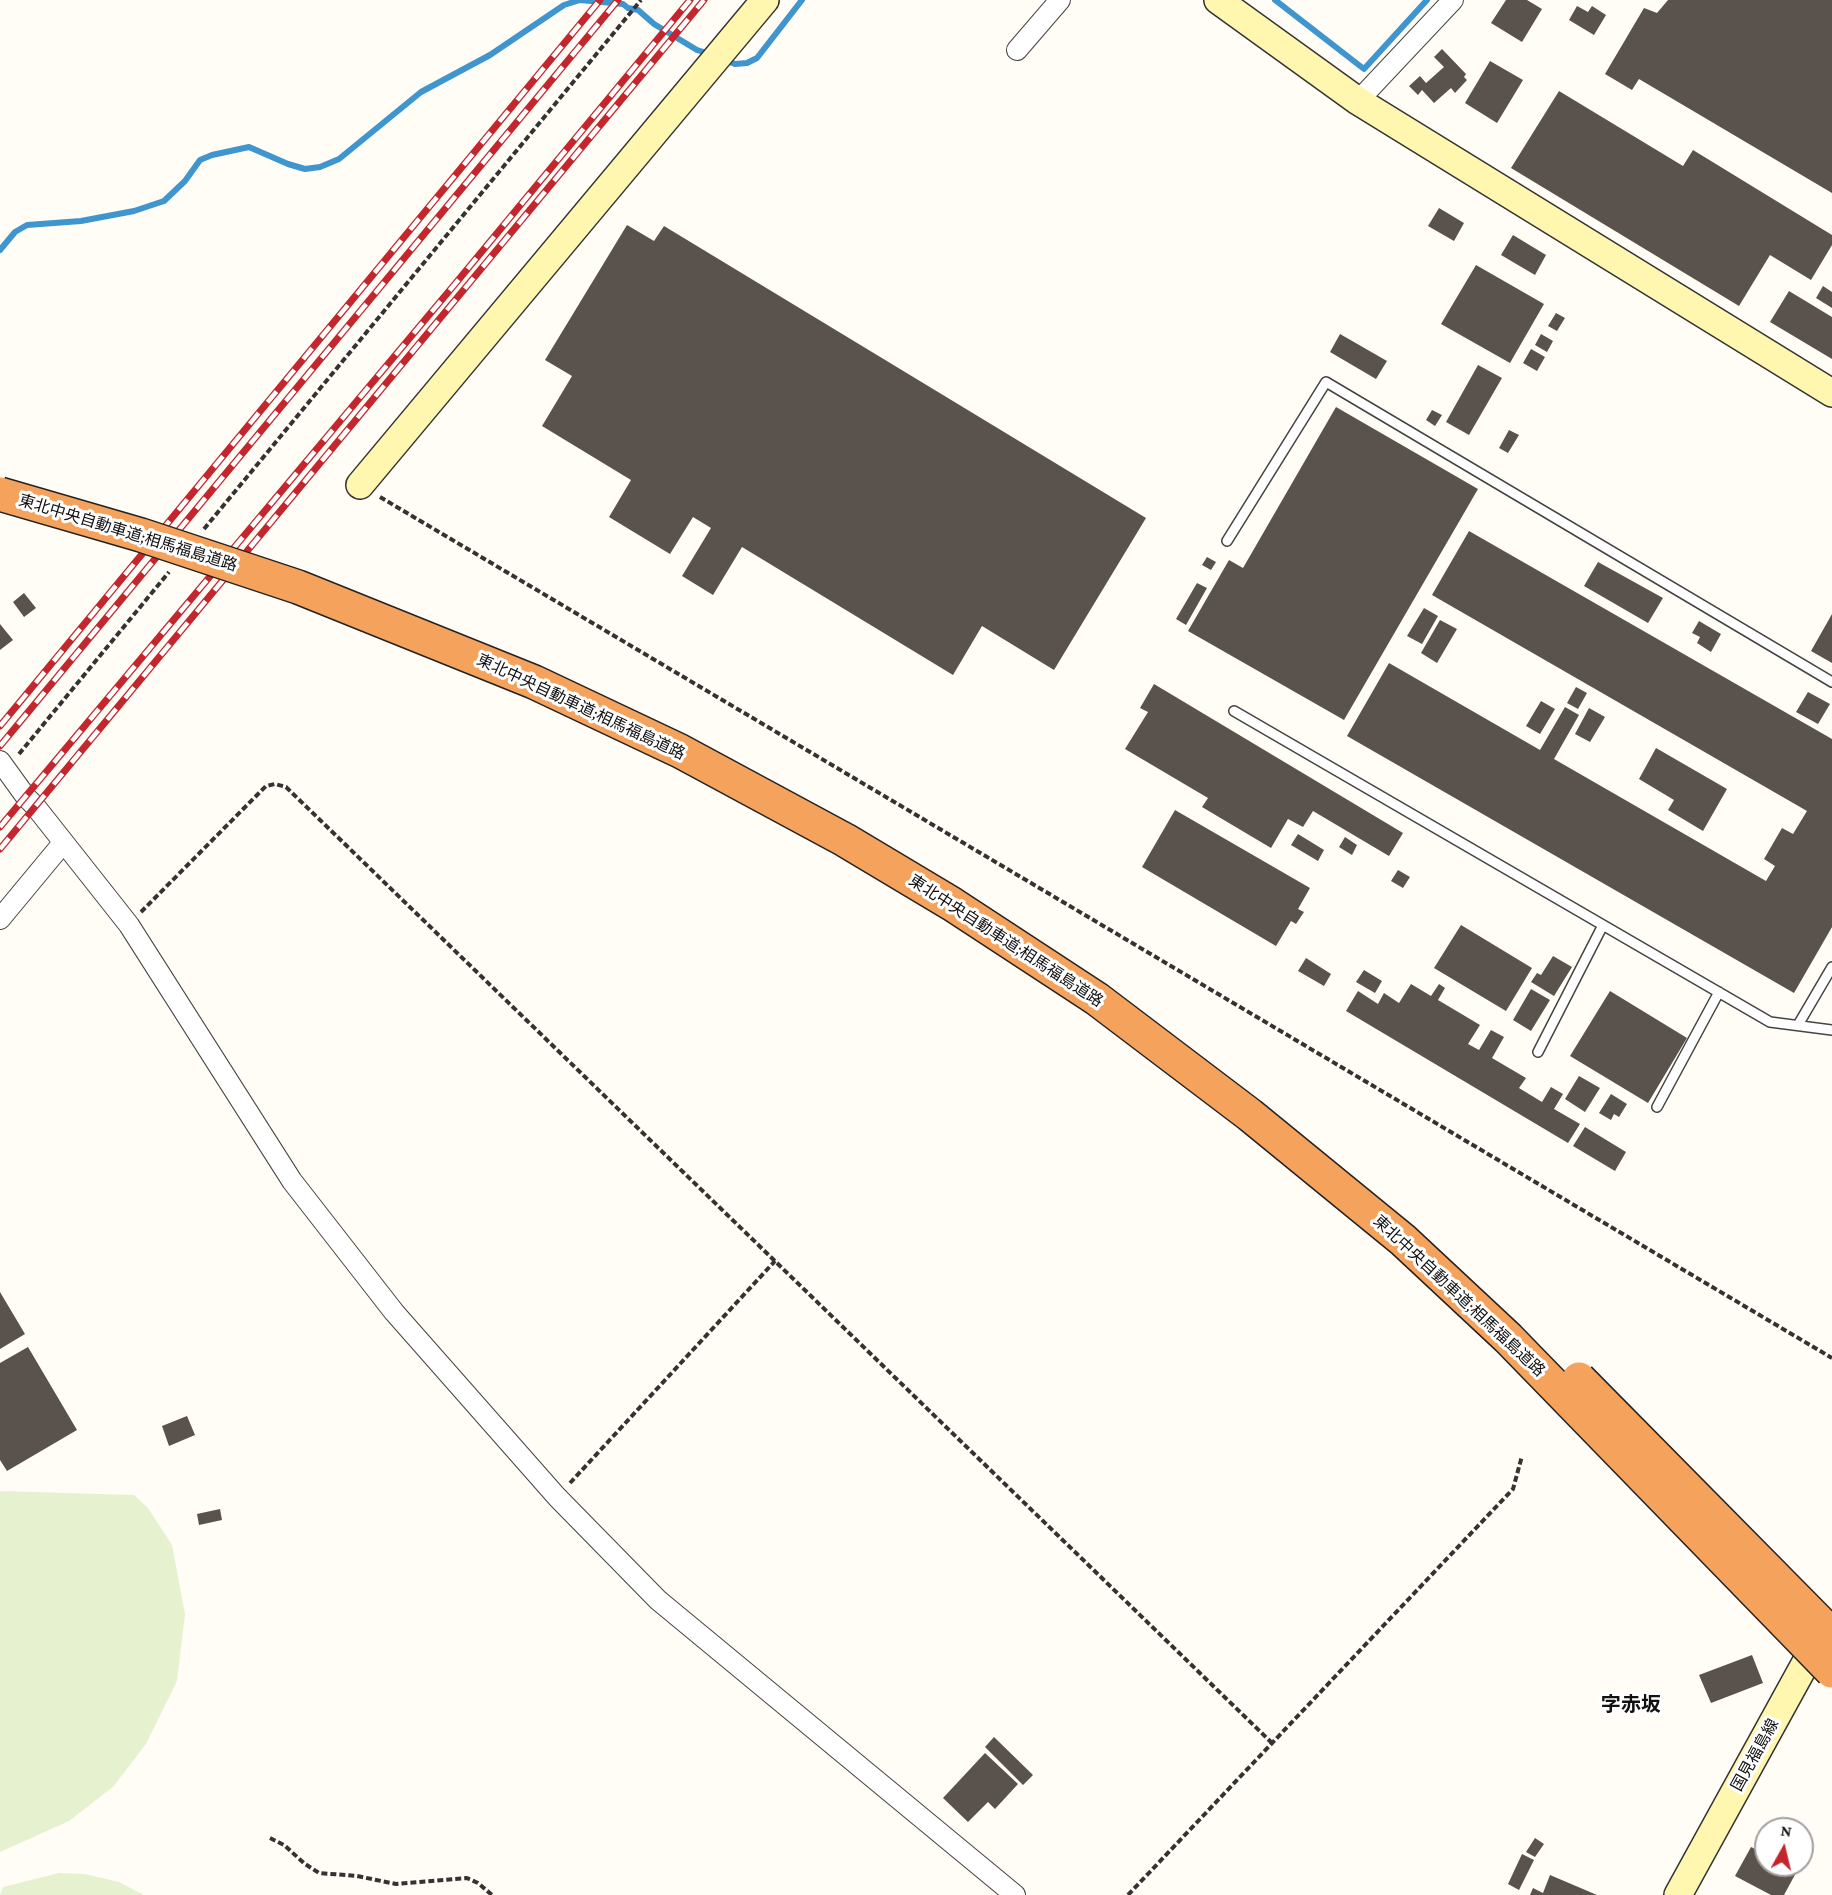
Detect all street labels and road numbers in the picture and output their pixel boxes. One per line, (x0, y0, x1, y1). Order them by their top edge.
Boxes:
street label: 東北中央自動車道;相馬福島道路 (16, 491, 240, 575)
street label: 東北中央自動車道;相馬福島道路 (474, 650, 688, 764)
street label: 東北中央自動車道;相馬福島道路 (905, 871, 1107, 1011)
street label: 東北中央自動車道;相馬福島道路 (1369, 1211, 1549, 1381)
street label: 国見福島線 (1727, 1715, 1783, 1795)

